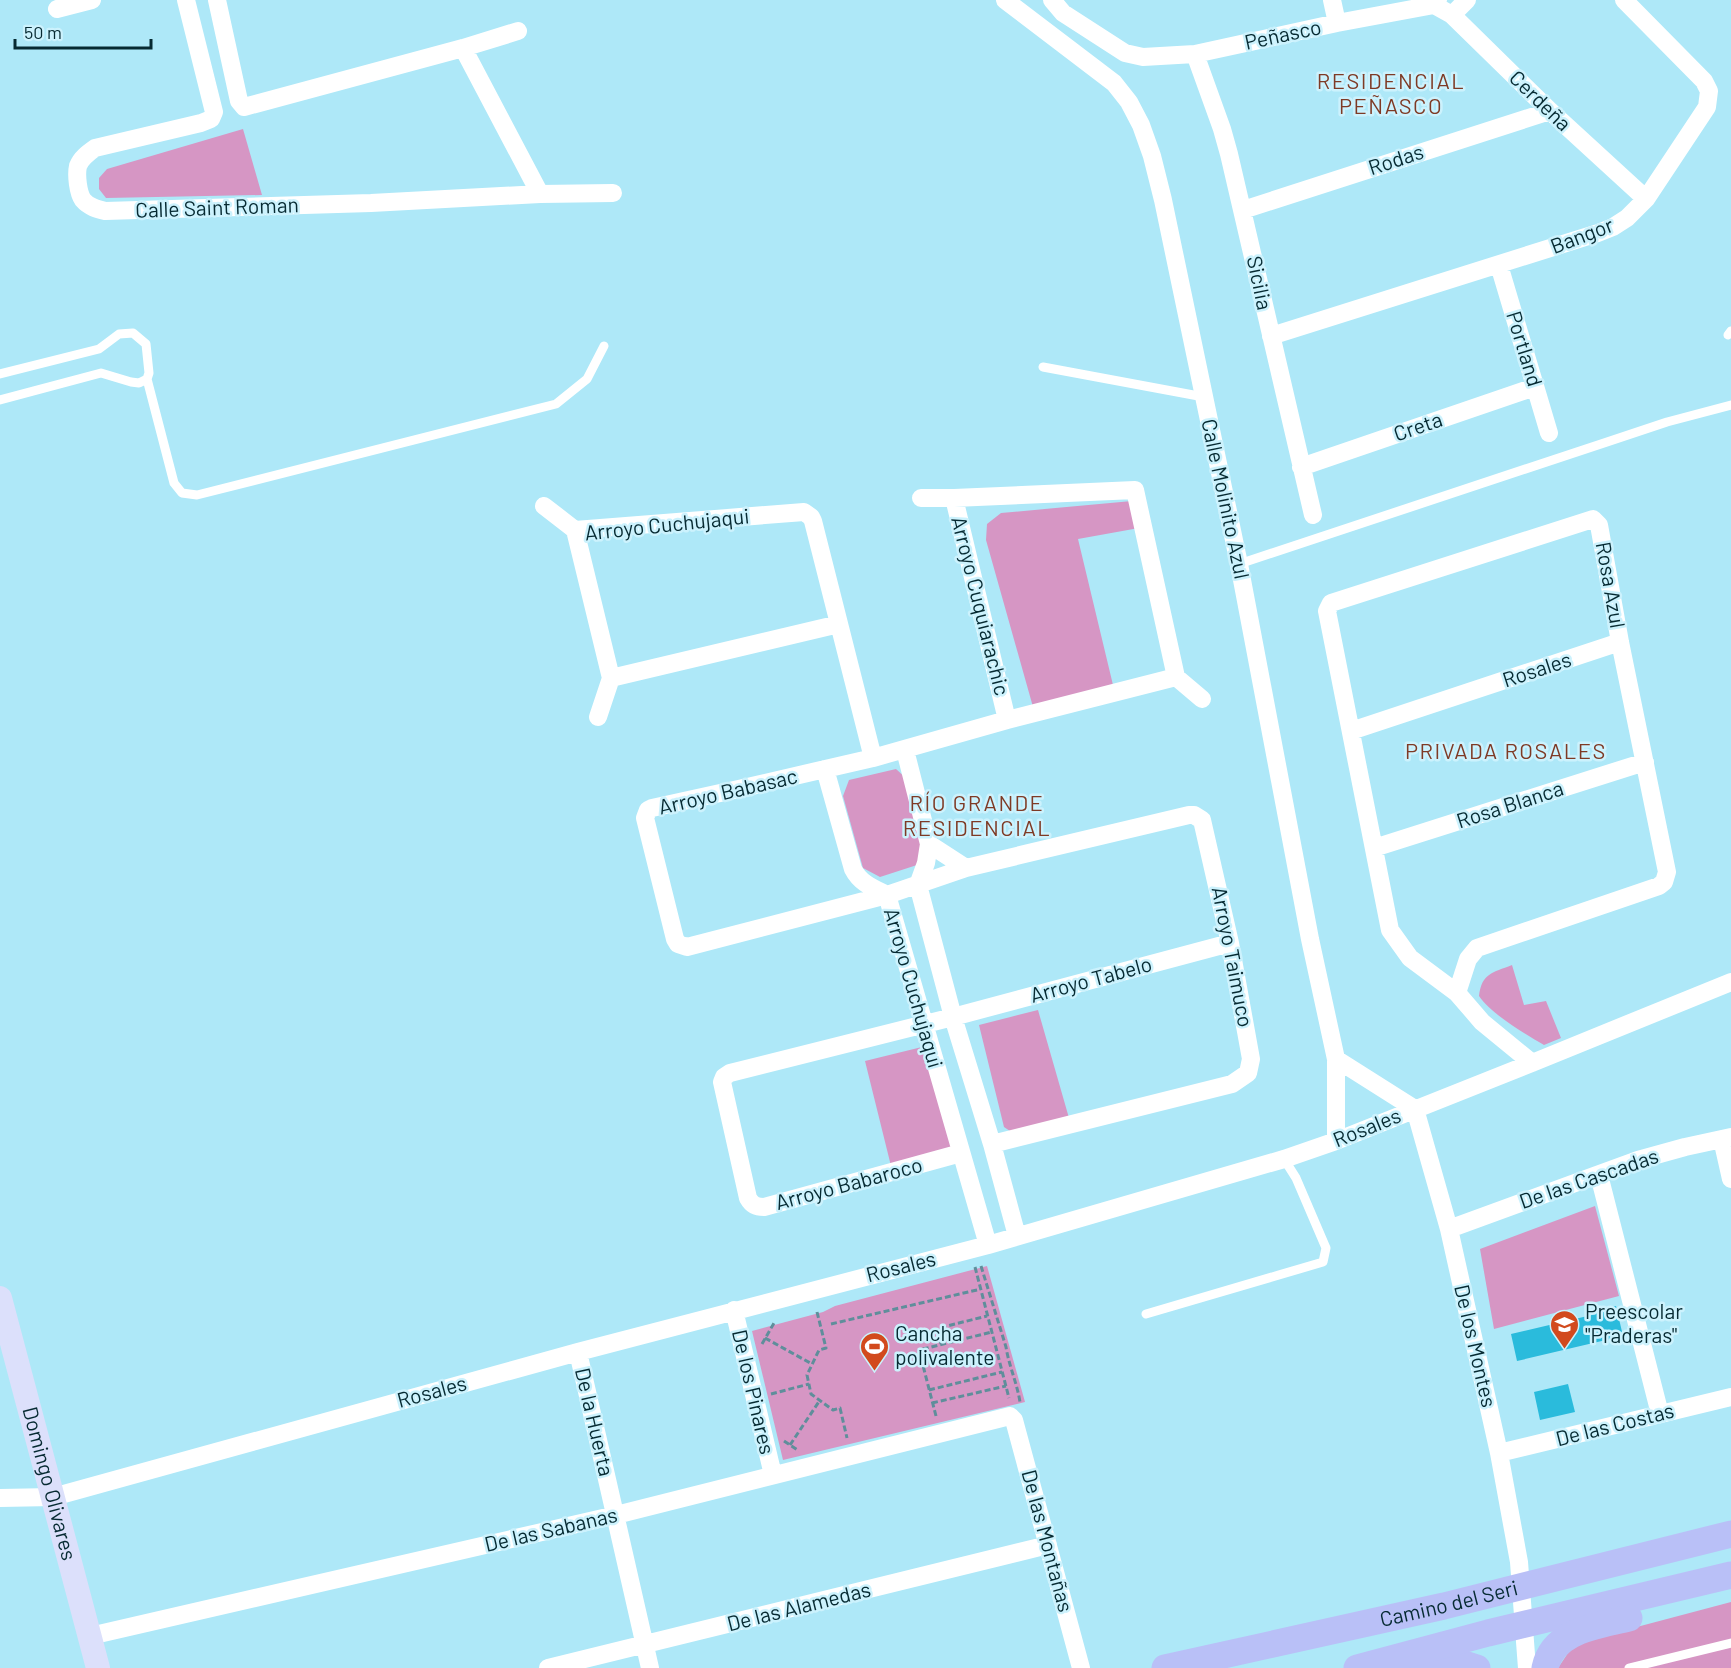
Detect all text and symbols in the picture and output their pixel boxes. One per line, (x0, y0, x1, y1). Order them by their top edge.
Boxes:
scale bar (15, 12, 152, 50)
street label: Peñasco (1242, 13, 1323, 54)
text: 50 m (24, 21, 62, 43)
street label: Cerdeña (1505, 64, 1577, 135)
district label: RESIDENCIAL PEÑASCO (1317, 67, 1465, 118)
street label: Rodas (1365, 138, 1426, 179)
street label: Calle Saint Roman (135, 191, 299, 222)
street label: Bangor (1546, 211, 1617, 258)
street label: Sicilia (1243, 253, 1278, 312)
street label: Portland (1502, 308, 1549, 389)
street label: Creta (1390, 406, 1445, 445)
street label: Calle Molinito Azul (1197, 416, 1256, 581)
street label: Arroyo Cuchujaqui (583, 502, 750, 545)
street label: Arroyo Cuquiarachic (947, 513, 1016, 698)
street label: Rosa Azul (1592, 540, 1631, 630)
street label: Rosales (1499, 646, 1574, 691)
district label: PRIVADA ROSALES (1405, 737, 1607, 763)
street label: Arroyo Babasac (656, 762, 799, 819)
street label: Rosa Blanca (1453, 775, 1566, 833)
district label: RÍO GRANDE RESIDENCIAL (903, 789, 1051, 840)
street label: Arroyo Taimuco (1208, 884, 1259, 1029)
street label: Arroyo Cuchujaqui (880, 905, 949, 1071)
street label: Arroyo Tabelo (1027, 950, 1154, 1007)
street label: Rosales (1329, 1102, 1404, 1152)
street label: De las Cascadas (1516, 1142, 1661, 1213)
street label: Arroyo Babaroco (772, 1151, 925, 1214)
street label: Rosales (863, 1245, 938, 1286)
street label: De los Montes (1450, 1282, 1503, 1409)
place label: Preescolar "Praderas" (1585, 1298, 1683, 1347)
school or university icon: Preescolar "Praderas" (1548, 1308, 1580, 1350)
place label: Cancha polivalente (895, 1320, 994, 1369)
street label: De los Pinares (728, 1327, 781, 1457)
sports icon: Cancha polivalente (858, 1330, 890, 1372)
street label: De la Huerta (571, 1365, 620, 1478)
street label: Rosales (394, 1369, 469, 1412)
street label: De las Costas (1553, 1397, 1676, 1450)
street label: Domingo Olivares (18, 1404, 83, 1563)
street label: De las Montañas (1017, 1467, 1079, 1615)
street label: De las Sabanas (482, 1501, 620, 1556)
street label: Camino del Seri (1377, 1574, 1520, 1631)
street label: De las Alamedas (724, 1576, 873, 1635)

